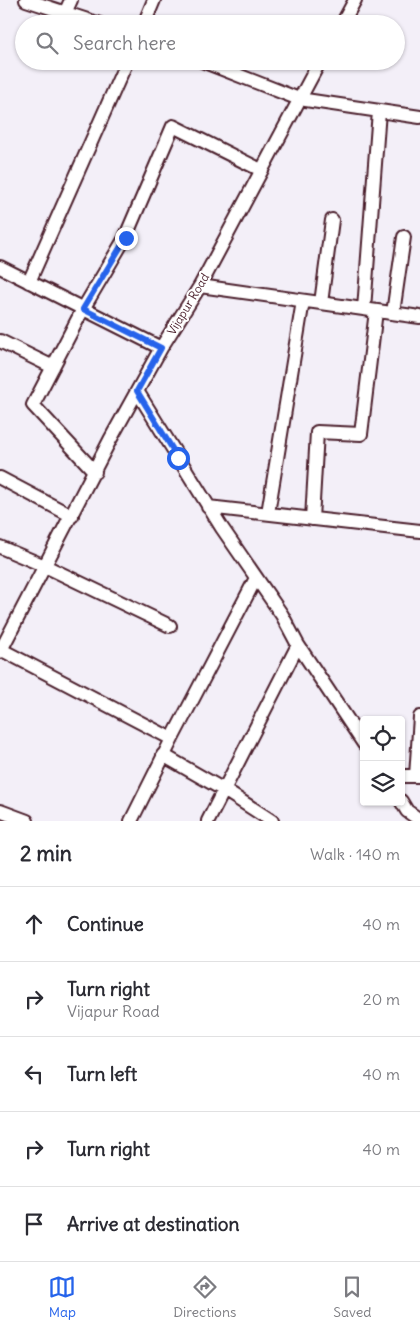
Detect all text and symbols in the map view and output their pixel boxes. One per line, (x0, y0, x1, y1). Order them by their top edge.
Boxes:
search box (15, 15, 405, 70)
icon: search (33, 29, 61, 57)
text: Search here (73, 31, 176, 55)
route end (115, 227, 138, 250)
street label: Vijapur Road (164, 270, 212, 338)
route start (167, 447, 190, 470)
map controls (360, 716, 405, 806)
button: locate (360, 716, 405, 761)
button: layers (360, 761, 405, 806)
text: 2 min (20, 840, 72, 867)
text: Walk · 140 m (310, 844, 400, 864)
icon: ahead (20, 910, 48, 938)
text: Continue (67, 912, 144, 936)
text: 40 m (362, 914, 400, 934)
text: Turn right (67, 977, 150, 1001)
icon: right (20, 985, 48, 1013)
text: 20 m (363, 989, 400, 1009)
text: Vijapur Road (67, 1001, 160, 1021)
icon: left (20, 1060, 48, 1088)
text: Turn left (67, 1062, 137, 1086)
text: 40 m (362, 1064, 400, 1084)
icon: right (20, 1135, 48, 1163)
text: Turn right (67, 1137, 150, 1161)
text: 40 m (362, 1139, 400, 1159)
icon: arrive (20, 1210, 48, 1238)
text: Arrive at destination (67, 1212, 240, 1236)
tab: Map (48, 1273, 76, 1321)
tab: Directions (173, 1273, 236, 1321)
tab: Saved (333, 1273, 372, 1321)

